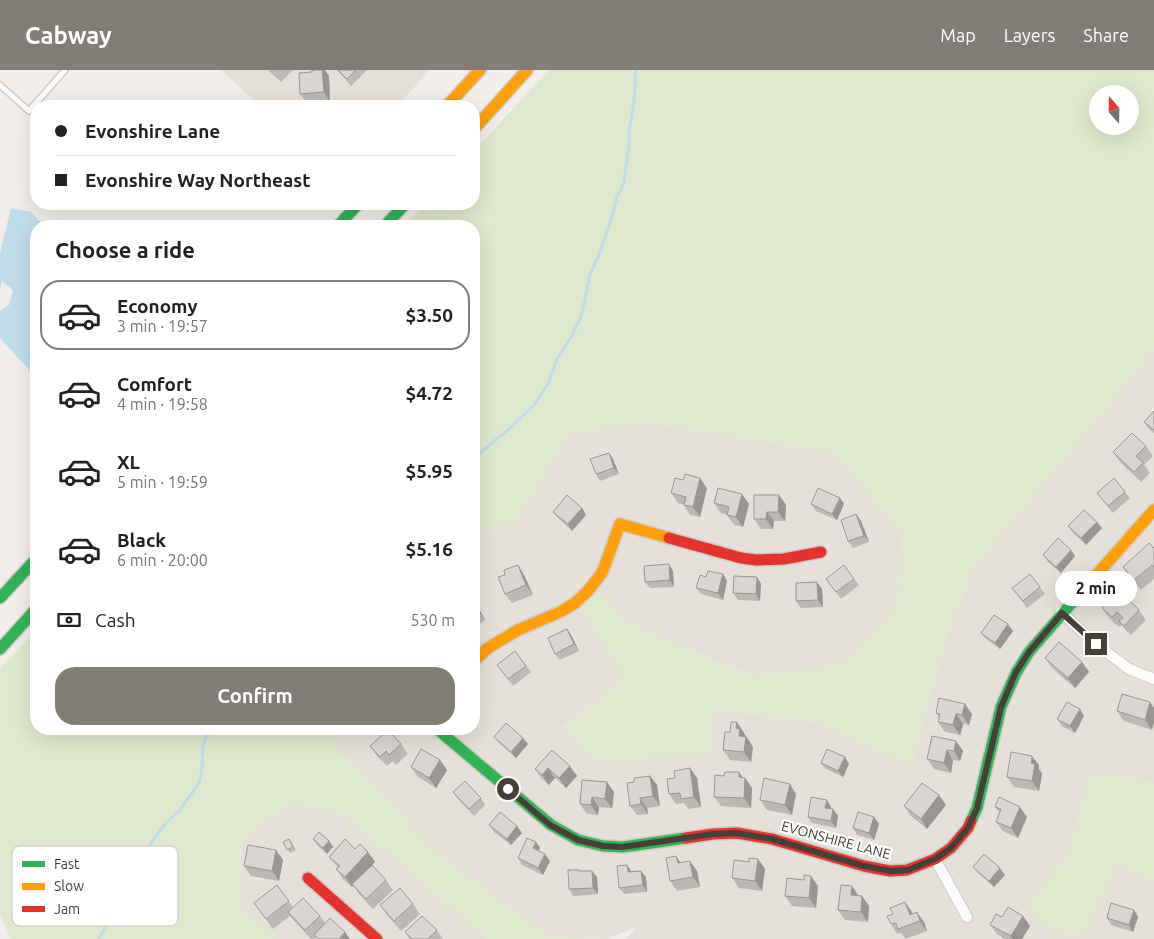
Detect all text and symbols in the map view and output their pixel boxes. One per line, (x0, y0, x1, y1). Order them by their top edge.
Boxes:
text: Cabway (25, 22, 112, 49)
text: Map (940, 25, 976, 45)
text: Layers (1004, 25, 1055, 45)
text: Share (1083, 25, 1129, 45)
north arrow (1089, 85, 1139, 135)
map controls (1089, 85, 1139, 135)
text: Evonshire Lane (85, 120, 220, 142)
text: Evonshire Way Northeast (85, 169, 311, 191)
text: Choose a ride (55, 237, 195, 262)
icon: car (57, 293, 102, 338)
text: Economy (117, 295, 198, 317)
text: $3.50 (405, 304, 453, 326)
text: 3 min · 19:57 (117, 317, 208, 335)
icon: car (57, 371, 102, 416)
text: Comfort (117, 373, 192, 395)
text: $4.72 (405, 382, 453, 404)
text: 4 min · 19:58 (117, 395, 208, 413)
icon: car (57, 449, 102, 494)
text: XL (117, 451, 140, 473)
text: $5.95 (405, 460, 453, 482)
text: 5 min · 19:59 (117, 473, 208, 491)
icon: car (57, 527, 102, 572)
text: Black (117, 529, 166, 551)
text: $5.16 (405, 538, 453, 560)
text: 6 min · 20:00 (117, 551, 208, 569)
callout: 2 min (1055, 572, 1137, 606)
text: 2 min (1076, 579, 1116, 597)
icon: cash (55, 606, 83, 634)
text: Cash (95, 609, 136, 631)
text: 530 m (410, 611, 455, 629)
route end (1085, 633, 1107, 655)
button: Confirm (55, 667, 455, 725)
route start (497, 778, 519, 800)
street label: EVONSHIRE LANE (780, 818, 892, 862)
legend (12, 846, 178, 926)
text: Fast (54, 856, 80, 872)
text: Slow (54, 878, 84, 894)
text: Jam (54, 901, 80, 917)

